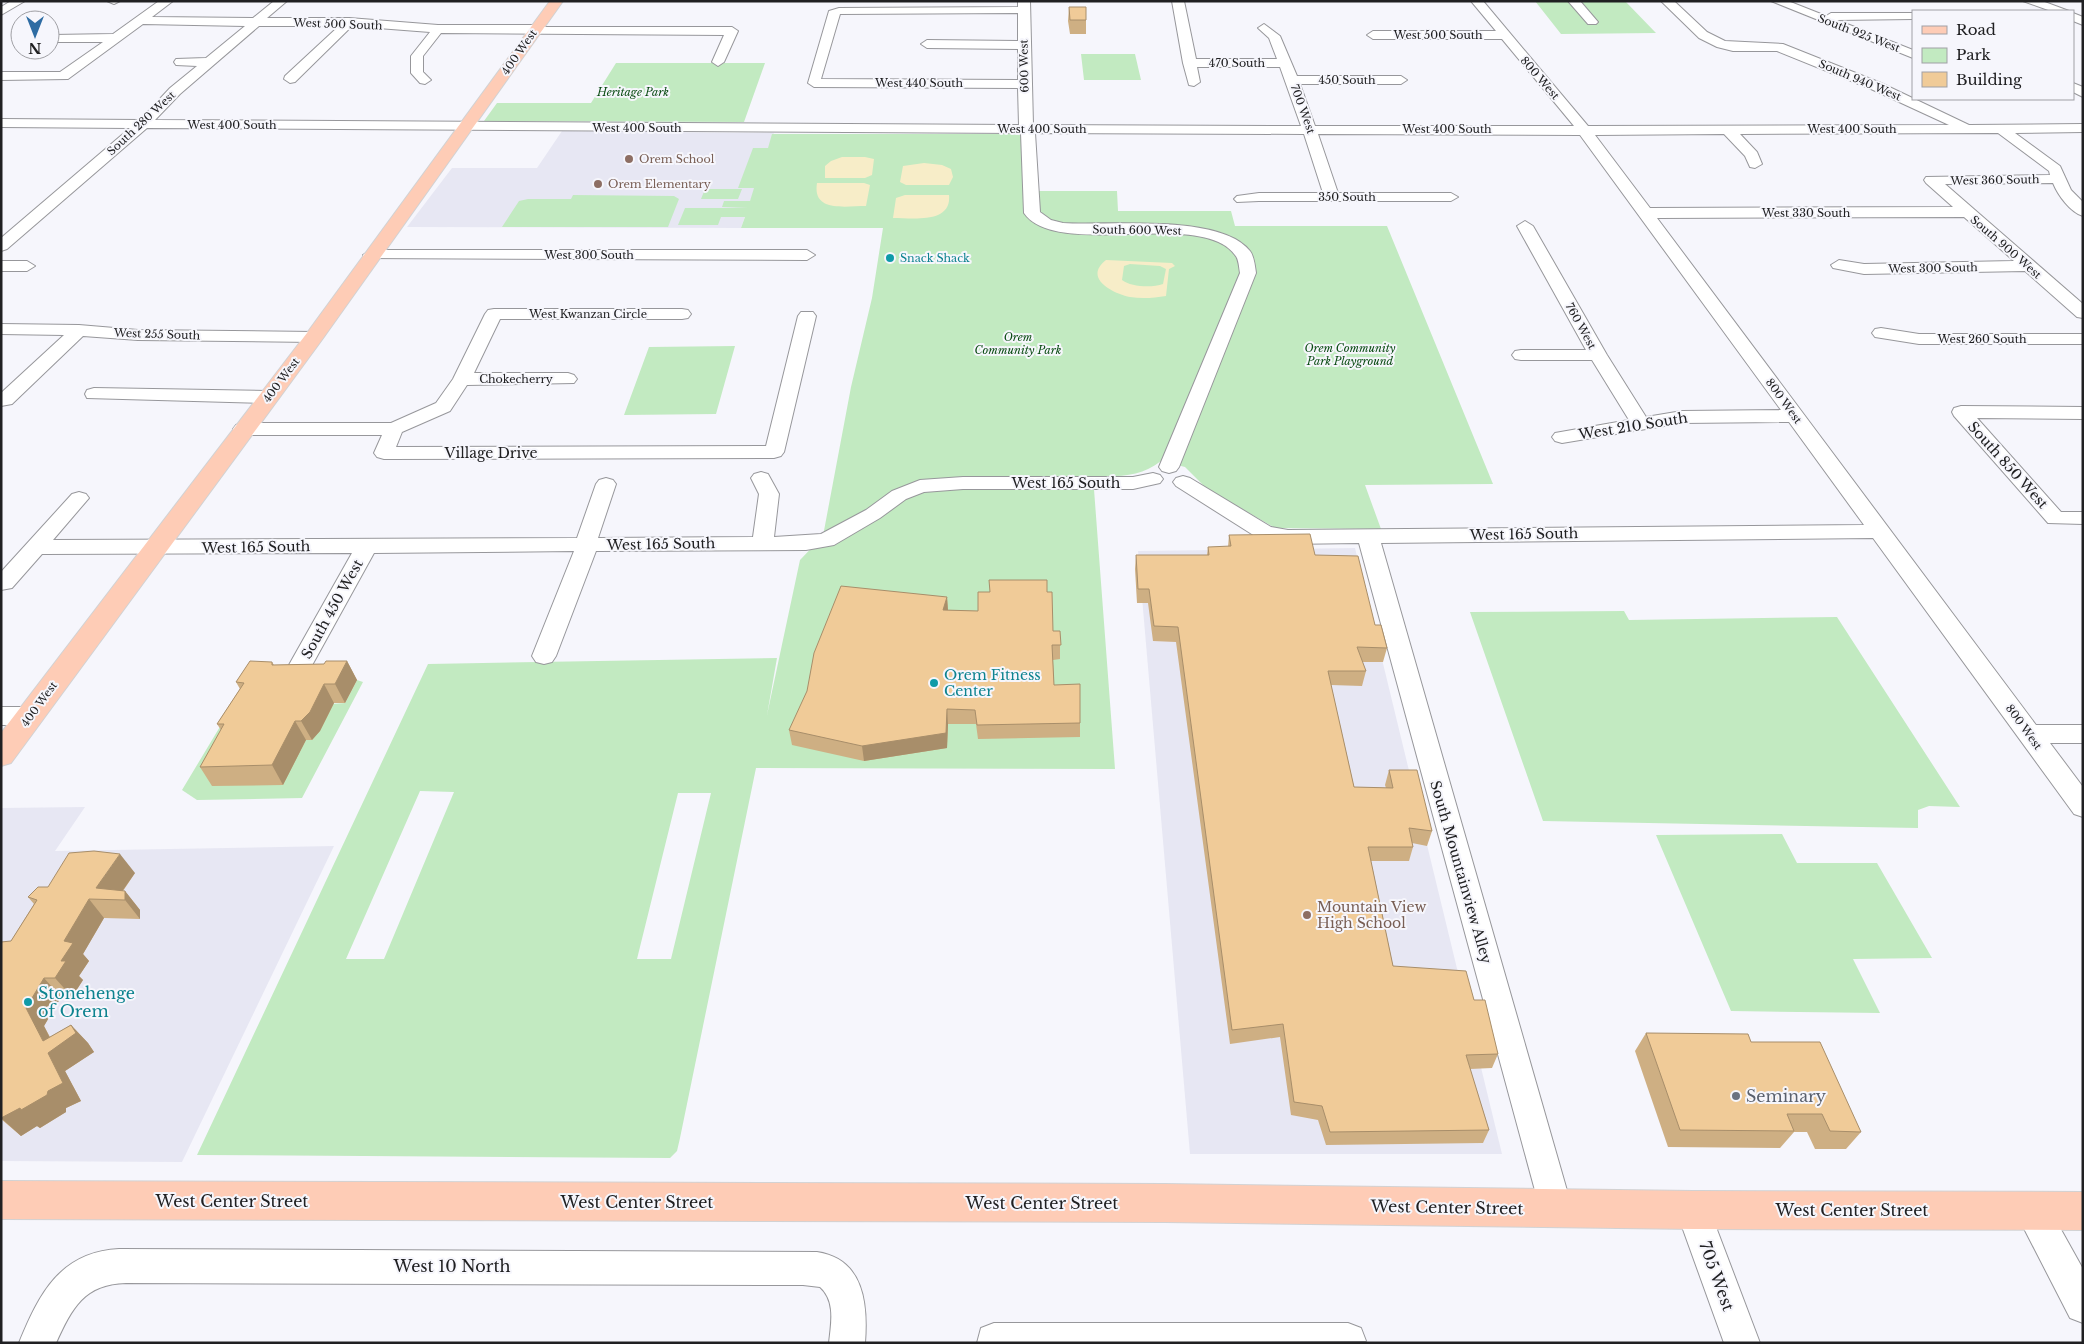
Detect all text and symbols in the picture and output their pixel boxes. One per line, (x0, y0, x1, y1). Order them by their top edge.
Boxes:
north arrow (10, 10, 60, 60)
legend (1912, 10, 2074, 100)
street label: South 925 West (1816, 11, 1903, 55)
street label: West 500 South (292, 15, 383, 33)
text: Road (1956, 20, 1996, 39)
street label: 400 West (498, 26, 540, 77)
street label: West 500 South (1392, 28, 1483, 42)
text: N (28, 39, 42, 57)
street label: 600 West (1017, 39, 1031, 93)
text: Park (1956, 45, 1992, 64)
street label: 800 West (1517, 54, 1563, 103)
street label: 470 South (1209, 56, 1266, 70)
street label: South 940 West (1817, 56, 1904, 104)
text: Building (1956, 70, 2023, 89)
street label: 450 South (1318, 73, 1376, 87)
street label: West 440 South (874, 76, 963, 90)
street label: 700 West (1288, 82, 1319, 136)
park label: Heritage Park (596, 85, 669, 99)
street label: South 280 West (104, 87, 179, 158)
street label: West 400 South (186, 118, 277, 132)
street label: West 400 South (591, 121, 682, 135)
street label: West 400 South (996, 122, 1087, 136)
street label: West 400 South (1401, 122, 1492, 136)
street label: West 400 South (1806, 122, 1897, 136)
place label: Orem School (639, 152, 715, 166)
marker: Orem School (623, 153, 635, 165)
street label: West 360 South (1949, 172, 2040, 188)
place label: Orem Elementary (608, 177, 711, 191)
marker: Orem Elementary (592, 178, 604, 190)
street label: 350 South (1318, 190, 1376, 204)
street label: West 330 South (1761, 206, 1851, 220)
street label: South 900 West (1968, 212, 2045, 282)
street label: South 600 West (1092, 222, 1183, 238)
street label: West 300 South (543, 248, 634, 262)
place label: Snack Shack (900, 251, 970, 265)
marker: Snack Shack (884, 252, 896, 264)
street label: West 300 South (1887, 260, 1978, 276)
street label: 760 West (1563, 300, 1600, 352)
street label: West Kwanzan Circle (528, 307, 647, 321)
street label: West 255 South (113, 325, 201, 343)
park label: Orem Community Park (975, 330, 1062, 357)
street label: West 260 South (1937, 332, 2027, 346)
park label: Orem Community Park Playground (1305, 341, 1396, 368)
street label: 400 West (260, 354, 303, 405)
street label: Chokecherry (479, 372, 553, 386)
street label: 800 West (1763, 376, 1806, 427)
street label: West 210 South (1576, 408, 1689, 444)
street label: South 850 West (1964, 418, 2052, 513)
street label: Village Drive (444, 444, 537, 462)
street label: West 165 South (1011, 474, 1121, 492)
street label: West 165 South (1468, 524, 1579, 544)
street label: West 165 South (605, 534, 716, 554)
street label: West 165 South (200, 537, 311, 557)
street label: South 450 West (297, 555, 367, 662)
place label: Orem Fitness Center (944, 666, 1041, 700)
marker: Orem Fitness Center (928, 677, 940, 689)
street label: 400 West (18, 678, 61, 729)
street label: 800 West (2003, 702, 2046, 753)
street label: South Mountainview Alley (1426, 778, 1496, 966)
place label: Mountain View High School (1317, 898, 1426, 932)
marker: Mountain View High School (1301, 909, 1313, 921)
place label: Stonehenge of Orem (38, 983, 135, 1021)
marker: Stonehenge of Orem (22, 996, 34, 1008)
place label: Seminary (1746, 1086, 1827, 1106)
marker: Seminary (1730, 1090, 1742, 1102)
street label: West Center Street (155, 1191, 308, 1211)
street label: West Center Street (560, 1192, 713, 1212)
street label: West Center Street (965, 1193, 1118, 1213)
street label: West Center Street (1369, 1196, 1524, 1218)
street label: West Center Street (1775, 1200, 1928, 1220)
street label: 705 West (1695, 1238, 1739, 1314)
street label: West 10 North (393, 1256, 510, 1276)

